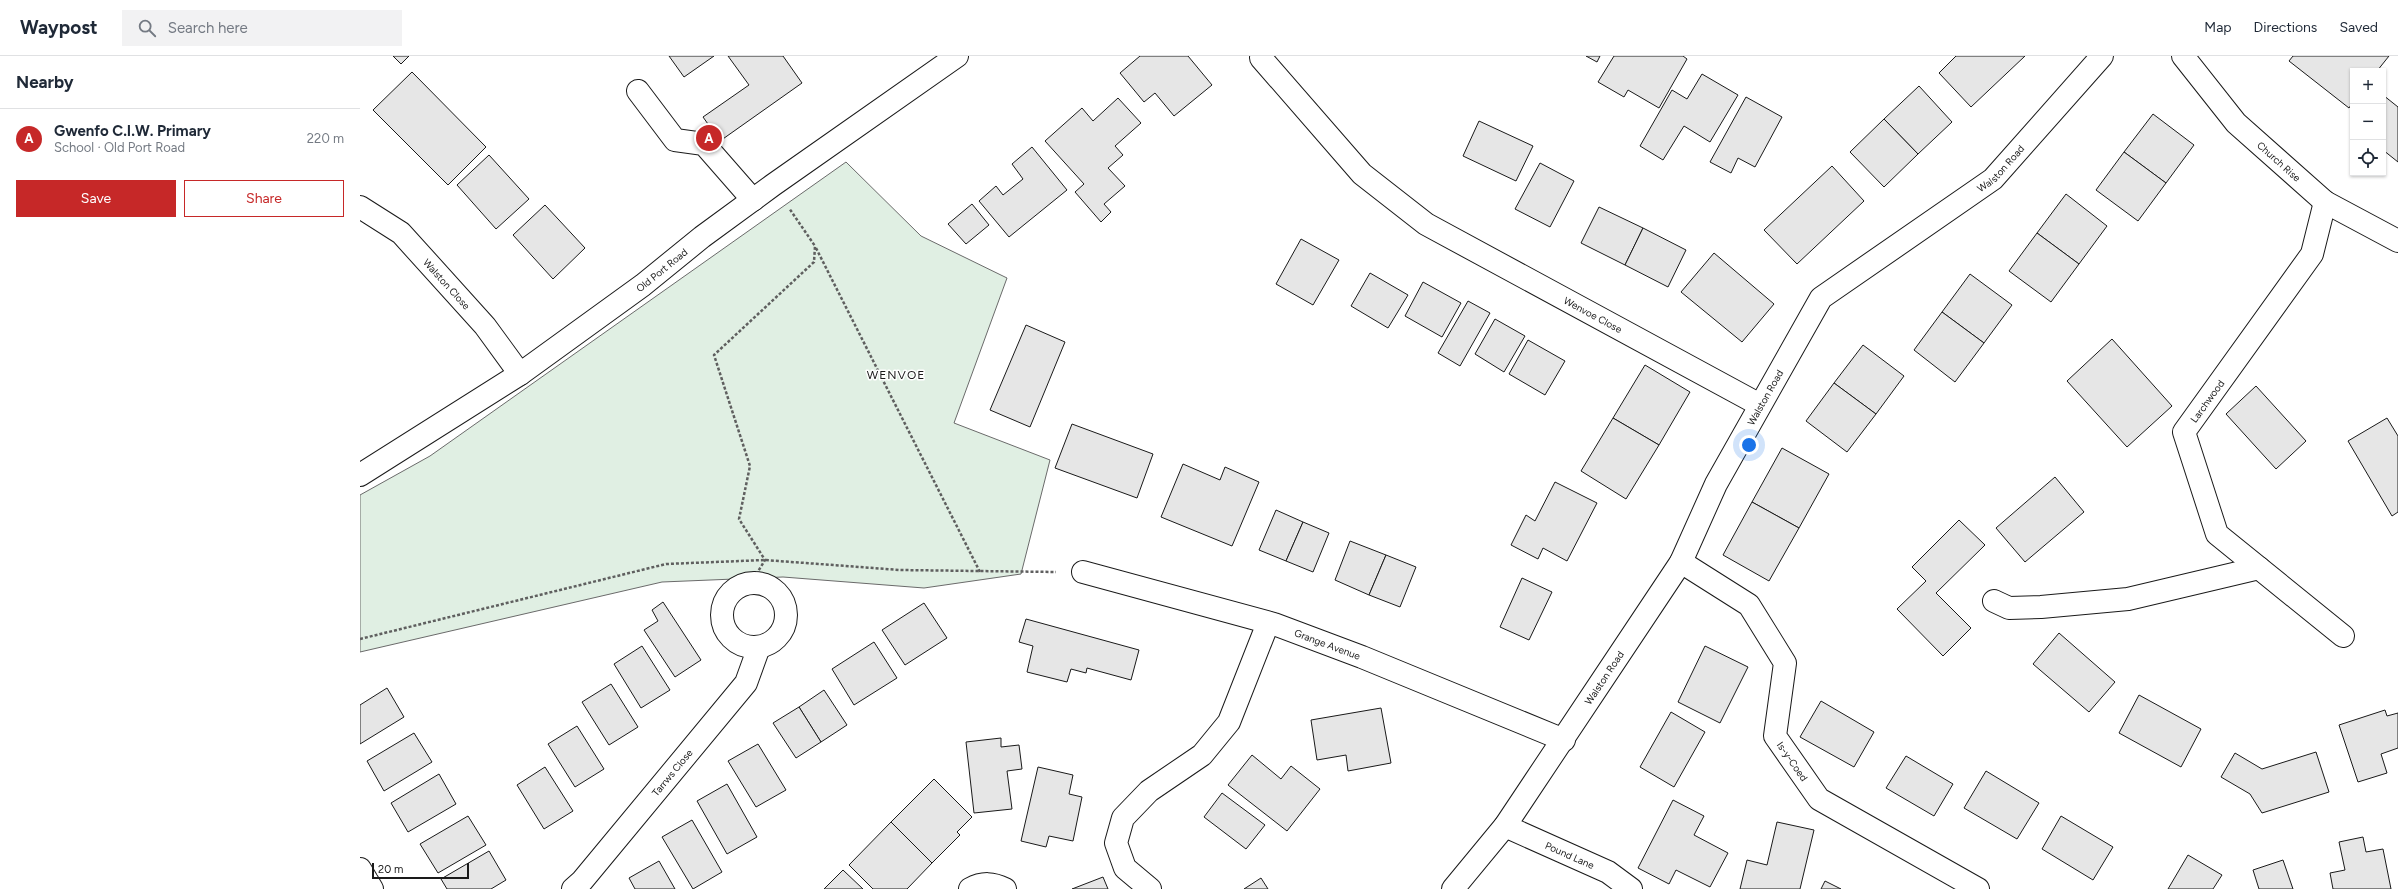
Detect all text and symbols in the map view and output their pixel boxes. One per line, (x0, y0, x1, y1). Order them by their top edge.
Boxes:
search box (122, 10, 402, 46)
text: Waypost (20, 16, 98, 39)
icon: search (136, 17, 158, 39)
text: Search here (168, 19, 248, 37)
text: Map (2204, 19, 2232, 36)
text: Directions (2254, 19, 2317, 36)
text: Saved (2339, 19, 2378, 36)
map controls (2350, 68, 2386, 176)
button: + (2350, 68, 2386, 104)
text: Nearby (16, 72, 74, 92)
button: − (2350, 104, 2386, 140)
text: Gwenfo C.I.W. Primary (54, 122, 211, 140)
pin: A (696, 123, 722, 153)
text: A (24, 131, 34, 146)
text: 220 m (307, 131, 344, 146)
street label: Church Rise (2254, 139, 2304, 185)
text: School · Old Port Road (54, 140, 185, 155)
button: locate (2350, 140, 2386, 176)
street label: Walston Road (1975, 142, 2027, 195)
button: Save (16, 180, 176, 217)
button: Share (184, 180, 344, 217)
street label: Old Port Road (634, 245, 690, 295)
street label: Walston Close (420, 256, 473, 313)
street label: Wenvoe Close (1561, 294, 1625, 336)
street label: Walston Road (1744, 367, 1786, 428)
district label: WENVOE (867, 368, 925, 382)
street label: Larchwood (2188, 377, 2227, 425)
your location (1739, 435, 1759, 455)
street label: Grange Avenue (1292, 626, 1363, 663)
street label: Walston Road (1582, 648, 1627, 707)
street label: Is-y-Coed (1774, 739, 1811, 784)
street label: Tarrws Close (649, 746, 696, 799)
street label: Pound Lane (1543, 839, 1597, 872)
scale bar (372, 861, 469, 880)
text: 20 m (378, 863, 403, 876)

